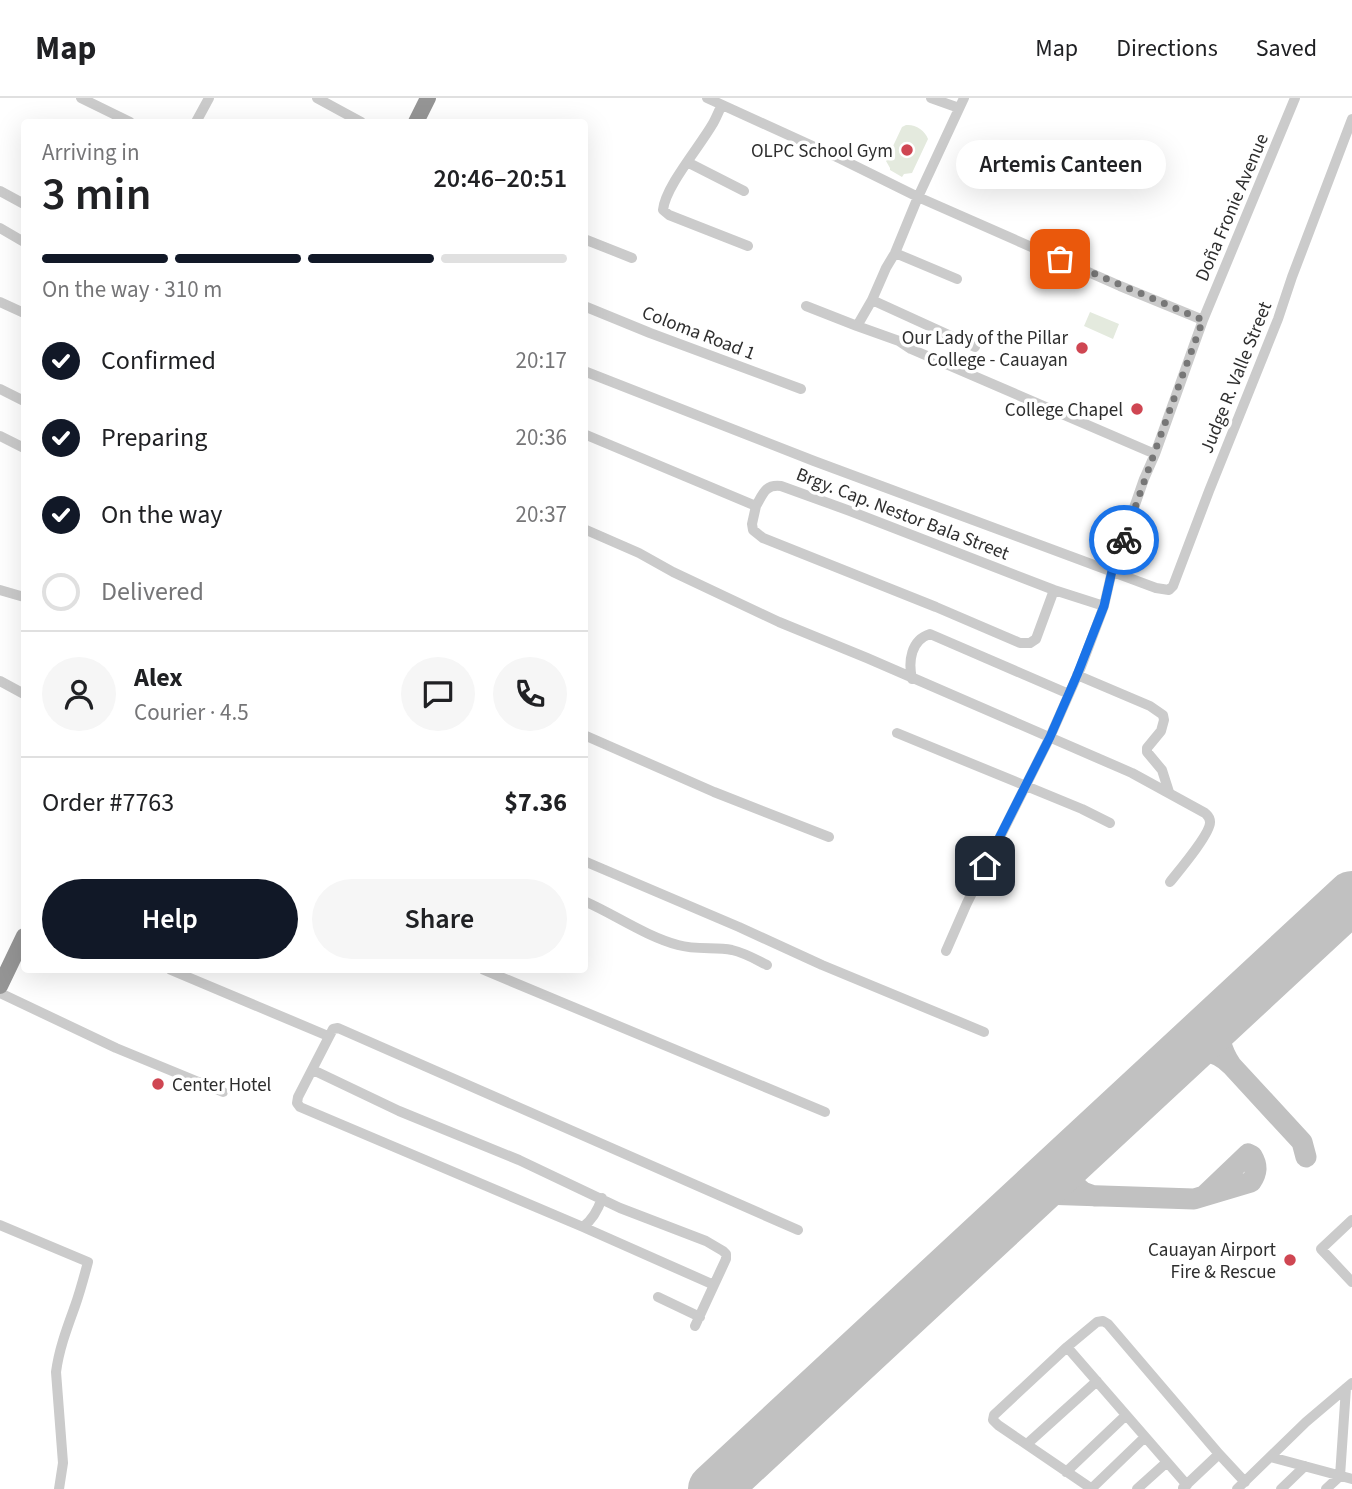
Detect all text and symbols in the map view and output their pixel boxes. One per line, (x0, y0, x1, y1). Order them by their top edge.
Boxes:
text: Map (35, 25, 96, 72)
text: Map (1035, 31, 1078, 66)
text: Directions (1116, 31, 1218, 66)
text: Saved (1256, 31, 1317, 66)
street label: Doña Fronie Avenue (1189, 129, 1276, 286)
text: Arriving in (42, 136, 140, 169)
place label: OLPC School Gym (751, 138, 893, 165)
callout: Artemis Canteen (955, 140, 1165, 189)
marker: OLPC School Gym (899, 142, 915, 158)
text: Artemis Canteen (979, 148, 1143, 181)
text: 20:46–20:51 (434, 160, 567, 197)
text: 3 min (42, 162, 151, 227)
pin (1030, 229, 1090, 289)
icon: bag (1041, 240, 1079, 278)
text: On the way · 310 m (42, 273, 222, 306)
street label: Judge R. Valle Street (1194, 297, 1279, 457)
street label: Coloma Road 1 (638, 299, 759, 367)
place label: Our Lady of the Pillar College - Cauayan (902, 325, 1068, 374)
marker: Our Lady of the Pillar College - Cauayan (1074, 340, 1090, 356)
icon: check (42, 342, 80, 380)
text: Confirmed (101, 342, 216, 379)
text: 20:17 (516, 344, 567, 377)
place label: College Chapel (1005, 397, 1123, 424)
marker: College Chapel (1129, 401, 1145, 417)
icon: check (42, 419, 80, 457)
text: Preparing (101, 419, 207, 456)
text: 20:36 (516, 421, 567, 454)
street label: Brgy. Cap. Nestor Bala Street (792, 461, 1013, 568)
icon: check (42, 496, 80, 534)
text: On the way (101, 496, 222, 533)
text: 20:37 (516, 498, 567, 531)
courier (1089, 505, 1159, 575)
icon: bike (1105, 521, 1143, 559)
text: Delivered (101, 573, 204, 610)
button: person (42, 657, 116, 731)
button: chat (401, 657, 475, 731)
button: phone (493, 657, 567, 731)
text: Alex (134, 659, 183, 696)
text: Courier · 4.5 (134, 696, 249, 729)
text: Order #7763 (42, 784, 174, 821)
text: $7.36 (504, 784, 567, 821)
pin (955, 836, 1015, 896)
icon: home (966, 847, 1004, 885)
button: Help (42, 879, 298, 959)
button: Share (312, 879, 567, 959)
place label: Center Hotel (172, 1072, 272, 1099)
marker: Center Hotel (150, 1076, 166, 1092)
place label: Cauayan Airport Fire & Rescue (1148, 1237, 1277, 1286)
marker: Cauayan Airport Fire & Rescue (1282, 1252, 1298, 1268)

